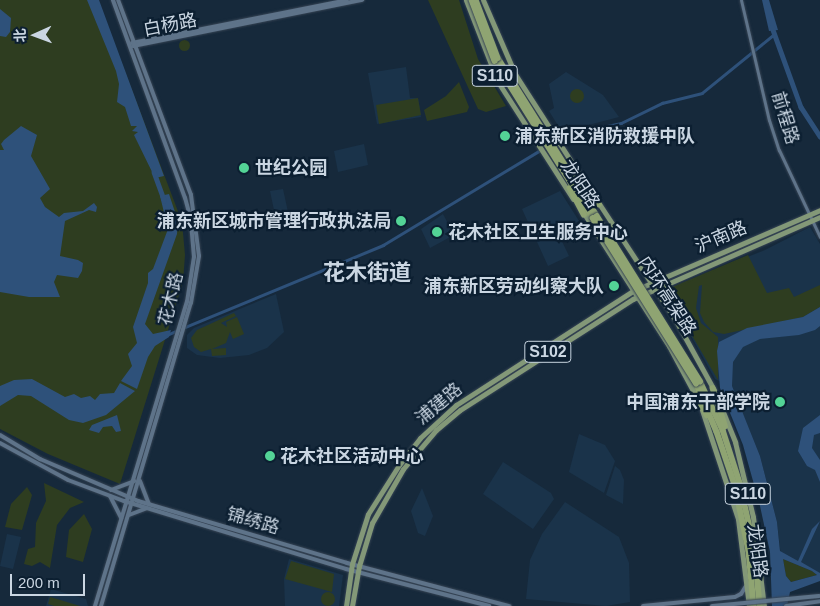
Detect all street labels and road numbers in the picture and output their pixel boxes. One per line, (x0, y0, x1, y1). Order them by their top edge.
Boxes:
street label: 白杨路 (141, 9, 199, 41)
road number: S110 (471, 62, 519, 90)
street label: 前程路 (767, 89, 803, 147)
street label: 龙阳路 (556, 156, 604, 212)
street label: 沪南路 (692, 217, 750, 257)
street label: 内环高架路 (633, 252, 701, 340)
street label: 花木路 (154, 270, 188, 328)
road number: S102 (524, 338, 572, 366)
street label: 浦建路 (411, 378, 467, 430)
road number: S110 (724, 480, 772, 508)
street label: 锦绣路 (224, 503, 282, 539)
street label: 龙阳路 (743, 523, 771, 579)

